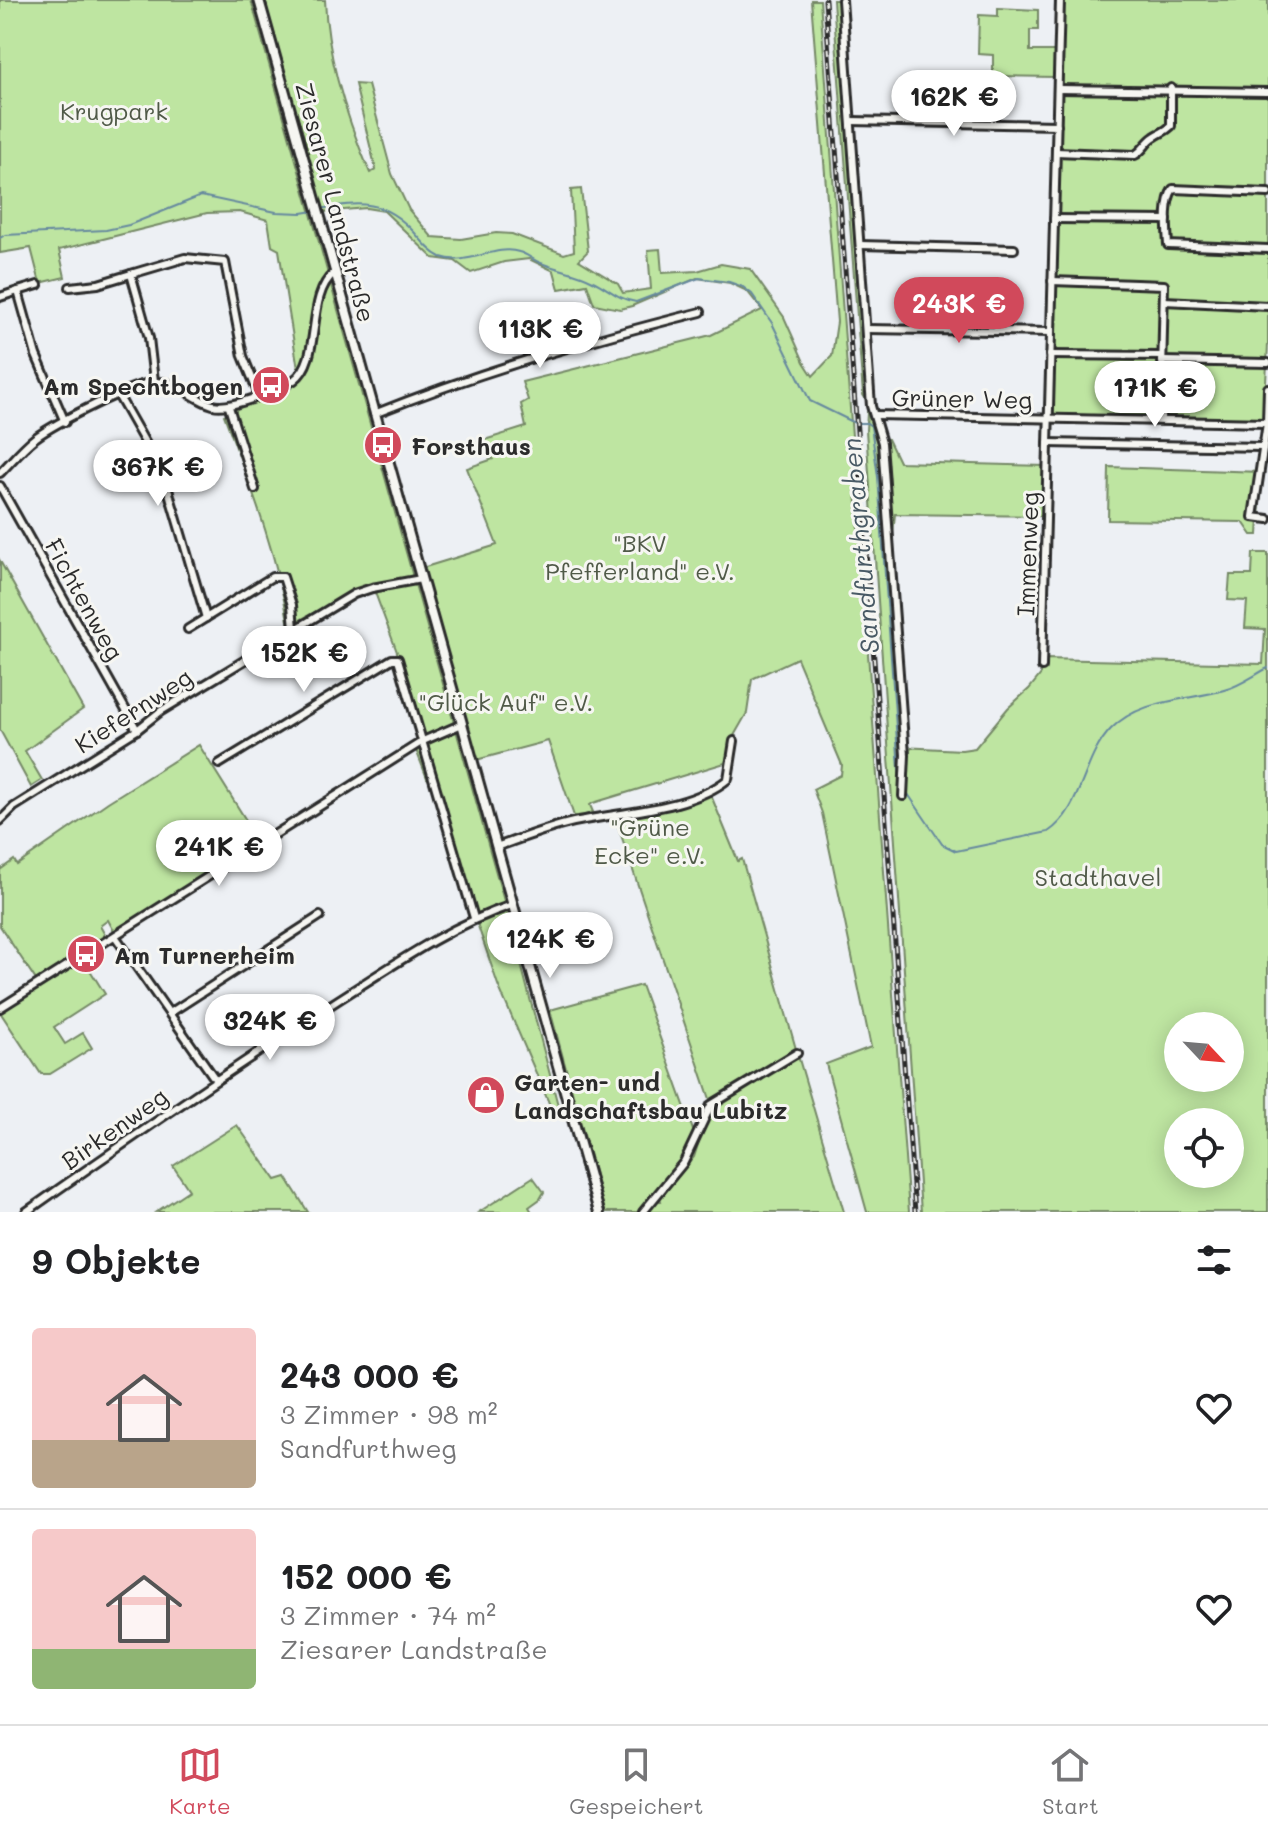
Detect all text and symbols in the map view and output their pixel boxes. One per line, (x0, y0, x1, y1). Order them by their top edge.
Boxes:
pin: 162K € (889, 70, 1019, 138)
street label: Ziesarer Landstraße (289, 79, 383, 325)
text: 162K € (909, 79, 999, 113)
park label: Krugpark (60, 95, 168, 126)
pin: 243K € (894, 277, 1024, 345)
text: 243K € (912, 286, 1006, 320)
pin: 113K € (475, 302, 605, 370)
text: 113K € (497, 311, 583, 345)
pin: 171K € (1090, 361, 1220, 429)
bus stop icon: Am Spechtbogen (250, 364, 292, 406)
place label: Am Spechtbogen (43, 370, 243, 401)
text: 171K € (1112, 370, 1198, 404)
street label: Grüner Weg (891, 381, 1033, 415)
bus stop icon: Forsthaus (362, 424, 404, 466)
place label: Forsthaus (411, 430, 531, 461)
water label: Sandfurthgraben (834, 437, 886, 655)
pin: 367K € (93, 440, 223, 508)
text: 367K € (111, 449, 205, 483)
street label: Immenweg (1009, 491, 1045, 617)
park label: "BKV Pfefferland" e.V. (545, 527, 735, 586)
street label: Fichtenweg (39, 533, 131, 665)
pin: 152K € (239, 626, 369, 694)
text: 152K € (260, 635, 348, 669)
street label: Kiefernweg (68, 661, 198, 759)
park label: "Glück Auf" e.V. (419, 686, 593, 717)
park label: "Grüne Ecke" e.V. (594, 811, 706, 870)
pin: 241K € (154, 820, 284, 888)
text: 241K € (174, 829, 264, 863)
park label: Stadthavel (1035, 861, 1161, 892)
pin: 124K € (485, 912, 615, 980)
text: 124K € (505, 921, 595, 955)
bus stop icon: Am Turnerheim (65, 933, 107, 975)
place label: Am Turnerheim (114, 939, 295, 970)
pin: 324K € (205, 994, 335, 1062)
text: 324K € (223, 1003, 317, 1037)
north arrow (1164, 1012, 1244, 1092)
map controls (1164, 1012, 1244, 1188)
place label: Garten- und Landschaftsbau Lubitz (514, 1066, 787, 1125)
shop icon: Garten- und Landschaftsbau Lubitz (465, 1074, 507, 1116)
street label: Birkenweg (55, 1080, 173, 1176)
button: locate (1164, 1108, 1244, 1188)
text: 9 Objekte (32, 1238, 201, 1283)
icon: filters (1192, 1238, 1236, 1282)
text: 243 000 € (280, 1352, 459, 1397)
icon: home (96, 1360, 192, 1456)
icon: heart (1192, 1386, 1236, 1430)
text: 3 Zimmer · 98 m² (280, 1397, 498, 1431)
text: Sandfurthweg (280, 1431, 457, 1465)
text: 152 000 € (280, 1553, 452, 1598)
icon: home (96, 1561, 192, 1657)
icon: heart (1192, 1587, 1236, 1631)
text: 3 Zimmer · 74 m² (280, 1598, 496, 1632)
text: Ziesarer Landstraße (280, 1632, 548, 1666)
tab: Karte (169, 1743, 231, 1820)
tab: Gespeichert (569, 1743, 704, 1820)
tab: Start (1042, 1743, 1099, 1820)

